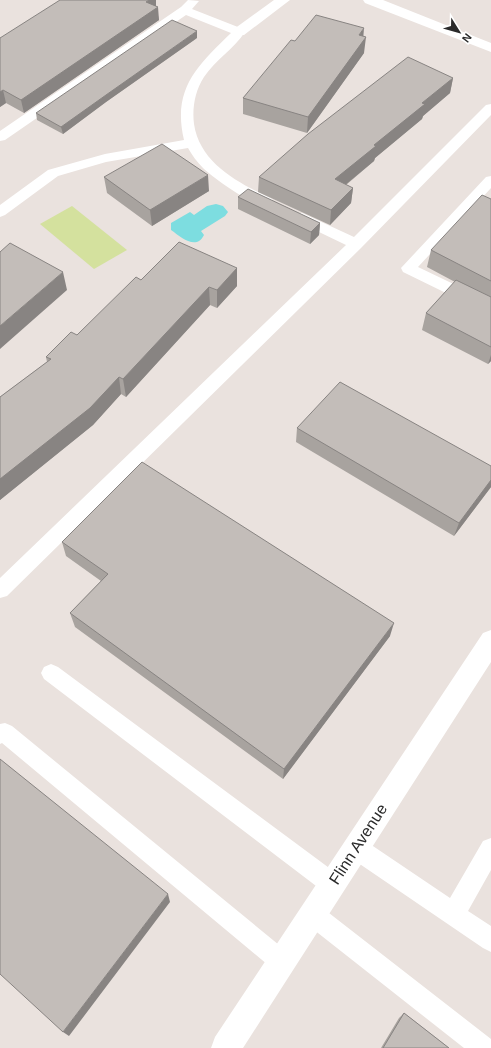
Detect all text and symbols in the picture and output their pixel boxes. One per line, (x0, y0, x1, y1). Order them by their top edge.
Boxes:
north arrow (439, 12, 479, 52)
text: N (460, 31, 474, 45)
street label: Flinn Avenue (326, 801, 390, 887)

